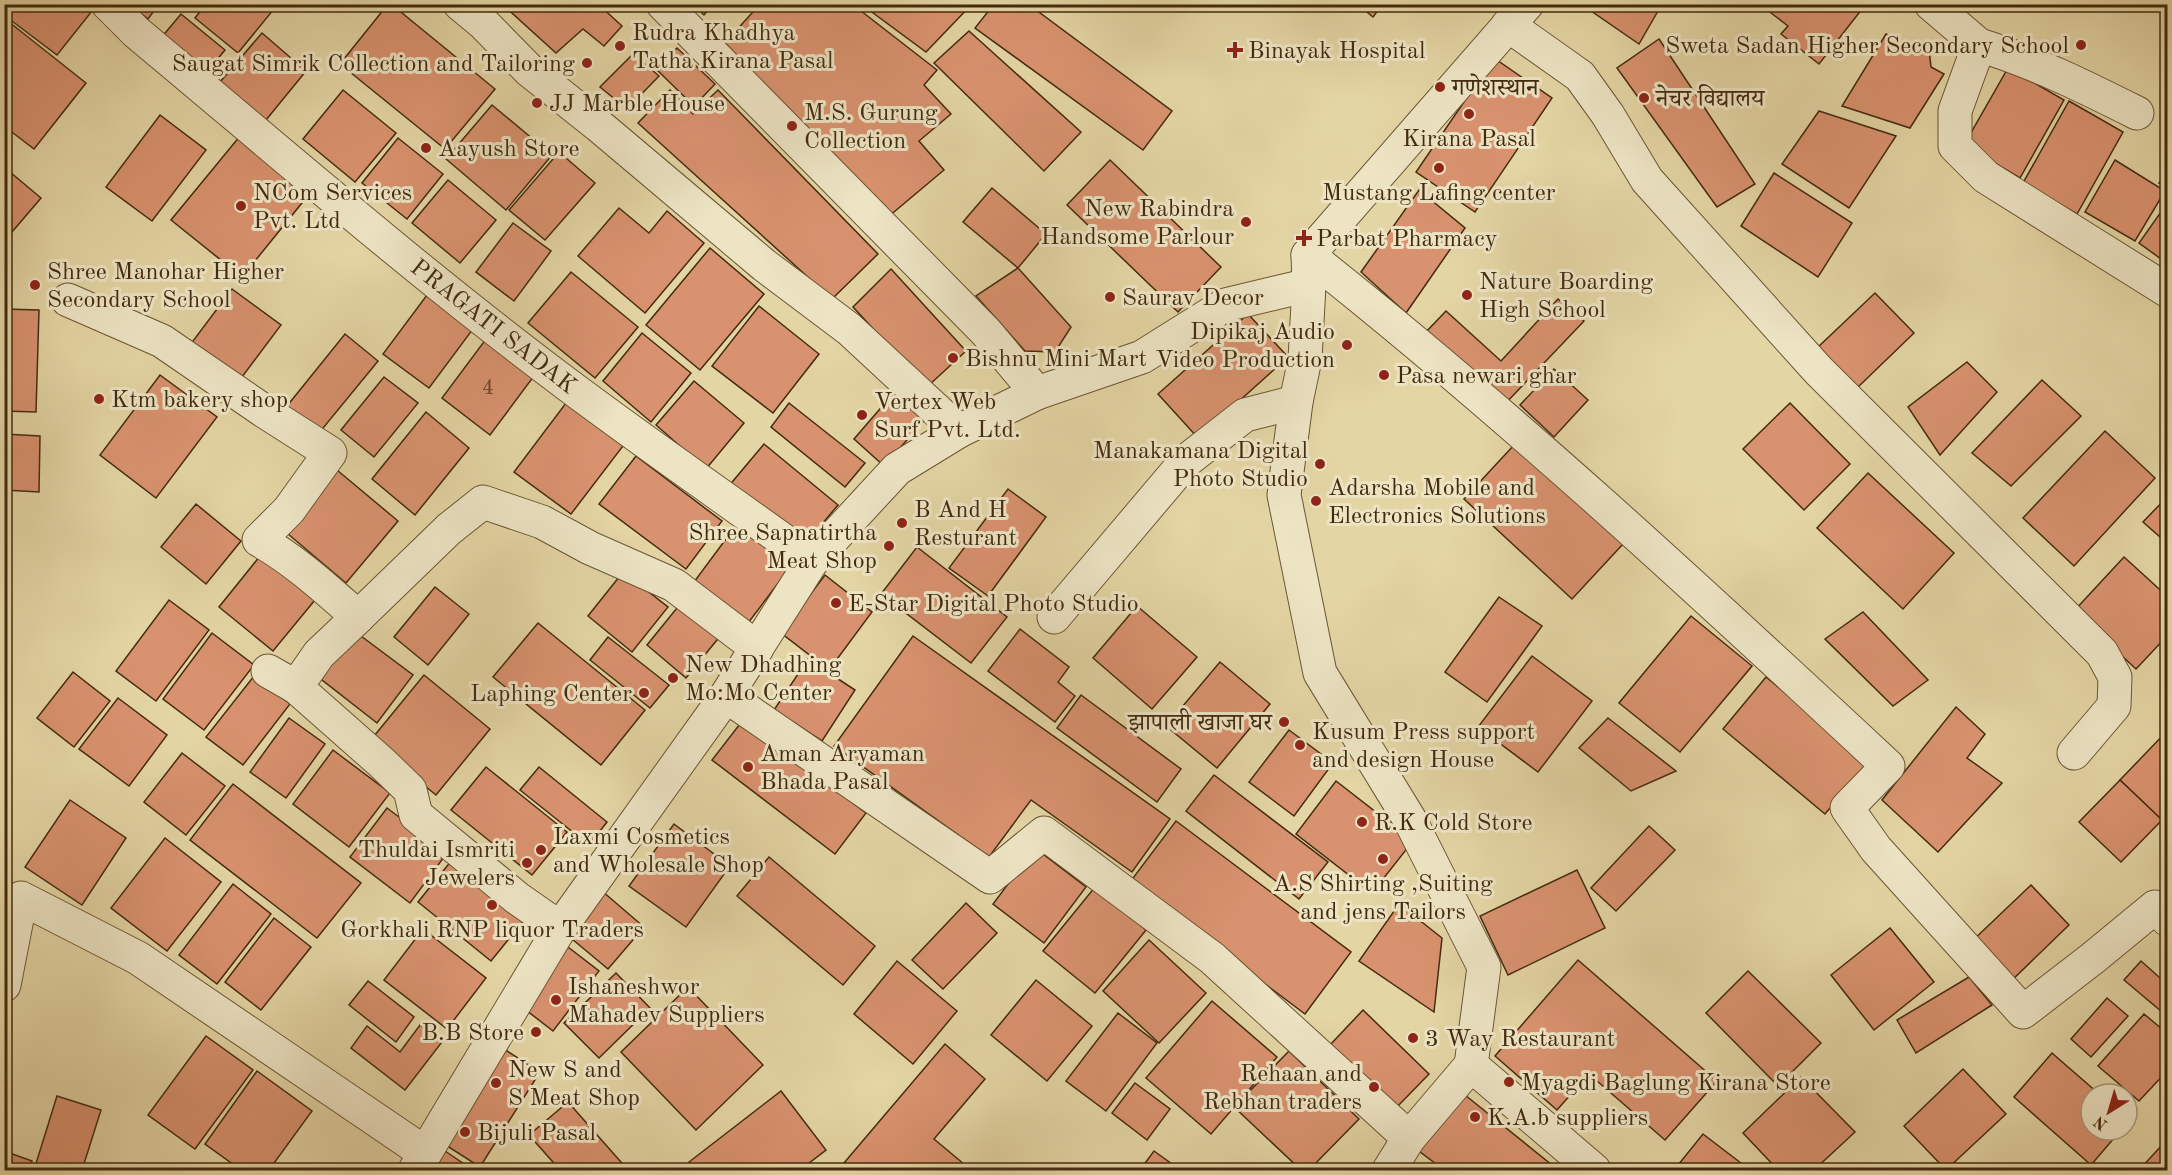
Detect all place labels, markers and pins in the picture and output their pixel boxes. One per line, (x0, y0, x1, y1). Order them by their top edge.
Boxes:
place label: Rudra Khadhya Tatha Kirana Pasal (632, 22, 834, 74)
place label: Sweta Sadan Higher Secondary School (1665, 35, 2069, 59)
marker: Sweta Sadan Higher Secondary School (2074, 38, 2088, 52)
marker: Rudra Khadhya Tatha Kirana Pasal (613, 39, 627, 53)
place label: Binayak Hospital (1248, 40, 1425, 64)
marker: Binayak Hospital (1226, 41, 1244, 59)
place label: Saugat Simrik Collection and Tailoring (172, 53, 575, 77)
marker: Saugat Simrik Collection and Tailoring (580, 56, 594, 70)
place label: गणेशस्थान (1451, 73, 1540, 101)
marker: गणेशस्थान (1433, 80, 1447, 94)
place label: नेचर विद्यालय (1655, 84, 1766, 112)
marker: नेचर विद्यालय (1637, 91, 1651, 105)
place label: JJ Marble House (549, 93, 725, 117)
marker: JJ Marble House (530, 96, 544, 110)
place label: M.S. Gurung Collection (804, 102, 938, 154)
marker: Kirana Pasal (1462, 107, 1476, 121)
marker: M.S. Gurung Collection (785, 119, 799, 133)
place label: Kirana Pasal (1402, 128, 1536, 152)
place label: Aayush Store (438, 138, 580, 162)
marker: Aayush Store (419, 141, 433, 155)
marker: Mustang Lafing center (1432, 161, 1446, 175)
place label: NCom Services Pvt. Ltd (253, 182, 412, 234)
place label: Mustang Lafing center (1322, 182, 1556, 206)
place label: New Rabindra Handsome Parlour (1041, 198, 1234, 250)
marker: NCom Services Pvt. Ltd (234, 199, 248, 213)
marker: New Rabindra Handsome Parlour (1239, 215, 1253, 229)
place label: Parbat Pharmacy (1316, 228, 1498, 252)
marker: Parbat Pharmacy (1297, 231, 1311, 245)
place label: Shree Manohar Higher Secondary School (47, 261, 284, 313)
place label: Nature Boarding High School (1479, 271, 1653, 323)
marker: Shree Manohar Higher Secondary School (28, 278, 42, 292)
place label: Saurav Decor (1122, 287, 1264, 311)
marker: Nature Boarding High School (1460, 288, 1474, 302)
marker: Saurav Decor (1103, 290, 1117, 304)
place label: Dipikaj Audio Video Production (1155, 321, 1335, 373)
marker: Dipikaj Audio Video Production (1340, 338, 1354, 352)
place label: Bishnu Mini Mart (965, 348, 1147, 372)
marker: Bishnu Mini Mart (946, 351, 960, 365)
place label: Pasa newari ghar (1396, 365, 1577, 389)
marker: Pasa newari ghar (1377, 368, 1391, 382)
place label: Ktm bakery shop (111, 389, 288, 413)
place label: Vertex Web Surf Pvt. Ltd. (874, 391, 1021, 443)
marker: Ktm bakery shop (92, 392, 106, 406)
marker: Vertex Web Surf Pvt. Ltd. (855, 408, 869, 422)
place label: Manakamana Digital Photo Studio (1093, 440, 1308, 492)
marker: Manakamana Digital Photo Studio (1313, 457, 1327, 471)
place label: Adarsha Mobile and Electronics Solutions (1328, 477, 1546, 529)
marker: Adarsha Mobile and Electronics Solutions (1309, 494, 1323, 508)
place label: B And H Resturant (914, 499, 1017, 551)
marker: B And H Resturant (895, 516, 909, 530)
place label: Shree Sapnatirtha Meat Shop (688, 522, 877, 574)
marker: Shree Sapnatirtha Meat Shop (882, 539, 896, 553)
place label: E-Star Digital Photo Studio (848, 593, 1139, 617)
marker: E-Star Digital Photo Studio (829, 596, 843, 610)
place label: New Dhadhing Mo:Mo Center (685, 654, 842, 706)
marker: New Dhadhing Mo:Mo Center (666, 671, 680, 685)
place label: Laphing Center (470, 683, 632, 707)
marker: Laphing Center (637, 686, 651, 700)
place label: झापाली खाजा घर (1127, 708, 1273, 736)
marker: झापाली खाजा घर (1277, 715, 1291, 729)
place label: Kusum Press support and design House (1312, 721, 1535, 773)
marker: Kusum Press support and design House (1293, 738, 1307, 752)
place label: Aman Aryaman Bhada Pasal (760, 743, 925, 795)
marker: Aman Aryaman Bhada Pasal (741, 760, 755, 774)
place label: R.K Cold Store (1374, 812, 1533, 836)
marker: R.K Cold Store (1355, 815, 1369, 829)
place label: Laxmi Cosmetics and Wholesale Shop (553, 826, 764, 878)
place label: Thuldai Ismriti Jewelers (358, 839, 515, 891)
marker: Laxmi Cosmetics and Wholesale Shop (534, 843, 548, 857)
marker: A.S Shirting ,Suiting and jens Tailors (1376, 852, 1390, 866)
marker: Thuldai Ismriti Jewelers (520, 856, 534, 870)
place label: A.S Shirting ,Suiting and jens Tailors (1273, 873, 1493, 925)
marker: Gorkhali RNP liquor Traders (485, 898, 499, 912)
place label: Gorkhali RNP liquor Traders (340, 919, 644, 943)
place label: Ishaneshwor Mahadev Suppliers (568, 976, 765, 1028)
marker: Ishaneshwor Mahadev Suppliers (549, 993, 563, 1007)
place label: B.B Store (421, 1022, 524, 1046)
marker: B.B Store (529, 1025, 543, 1039)
place label: 3 Way Restaurant (1425, 1028, 1615, 1052)
marker: 3 Way Restaurant (1406, 1031, 1420, 1045)
place label: New S and S Meat Shop (508, 1059, 640, 1111)
place label: Rehaan and Rebhan traders (1203, 1063, 1362, 1115)
place label: Myagdi Baglung Kirana Store (1521, 1072, 1831, 1096)
marker: Myagdi Baglung Kirana Store (1502, 1075, 1516, 1089)
marker: New S and S Meat Shop (489, 1076, 503, 1090)
marker: Rehaan and Rebhan traders (1367, 1080, 1381, 1094)
place label: K.A.b suppliers (1487, 1107, 1648, 1131)
marker: K.A.b suppliers (1468, 1110, 1482, 1124)
place label: Bijuli Pasal (477, 1122, 596, 1146)
marker: Bijuli Pasal (458, 1125, 472, 1139)

